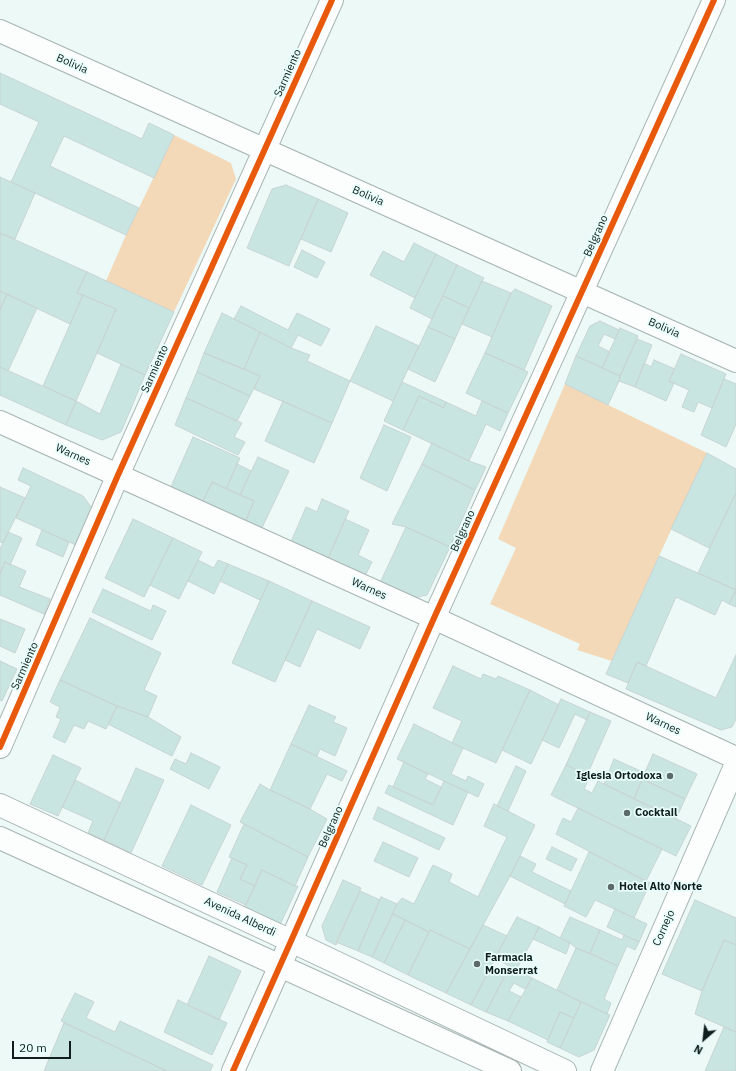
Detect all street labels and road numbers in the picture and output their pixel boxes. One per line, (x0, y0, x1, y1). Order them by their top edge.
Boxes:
street label: Sarmiento (272, 47, 304, 99)
street label: Bolivia (54, 51, 90, 77)
street label: Bolivia (350, 183, 386, 209)
street label: Belgrano (581, 213, 611, 259)
street label: Bolivia (646, 315, 682, 341)
street label: Sarmiento (139, 343, 171, 395)
street label: Warnes (53, 441, 93, 469)
street label: Belgrano (448, 508, 478, 554)
street label: Warnes (349, 575, 389, 603)
street label: Sarmiento (9, 640, 41, 692)
street label: Warnes (643, 710, 683, 738)
street label: Belgrano (316, 804, 346, 850)
street label: Avenida Alberdi (202, 895, 278, 939)
street label: Cornejo (650, 908, 678, 948)

